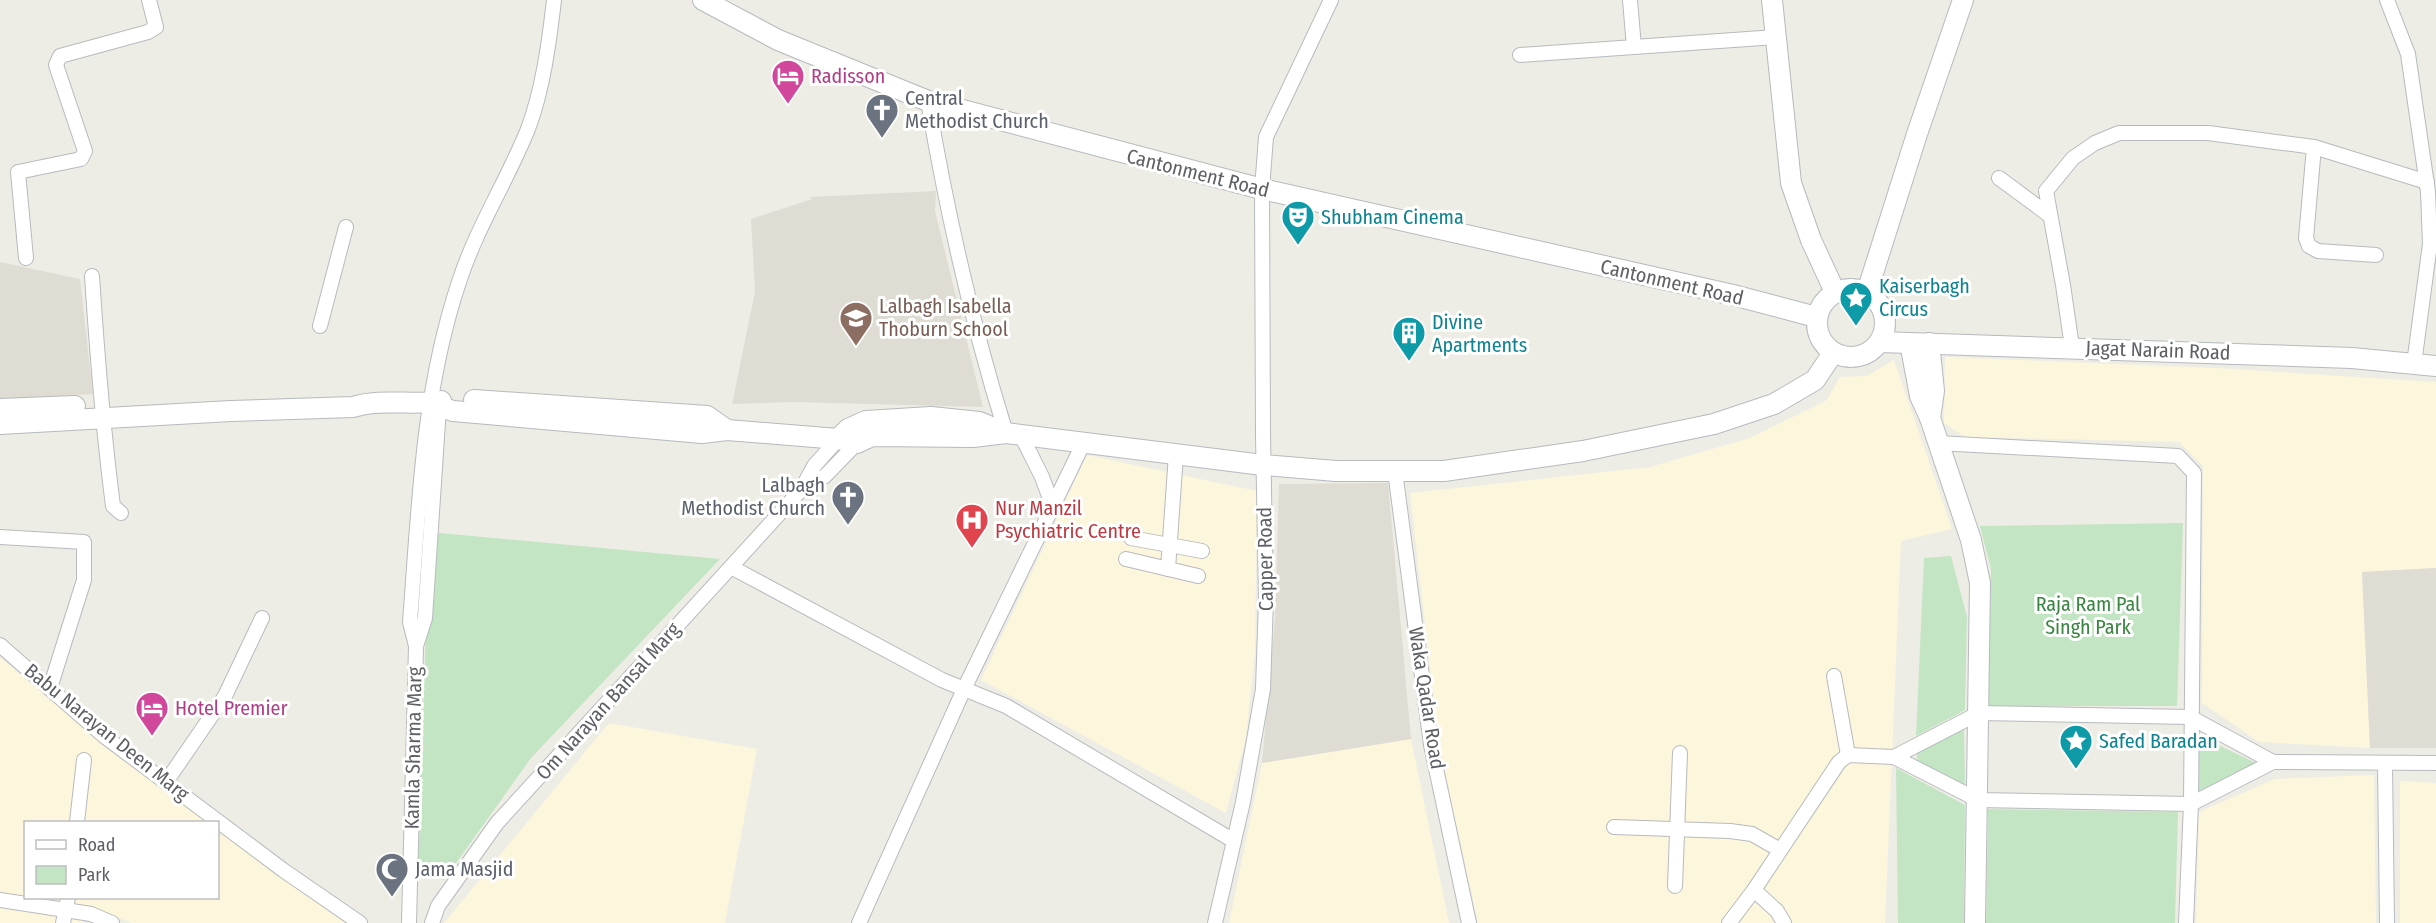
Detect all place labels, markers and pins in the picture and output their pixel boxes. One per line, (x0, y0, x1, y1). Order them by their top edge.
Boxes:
hotel icon: Radisson (770, 58, 806, 105)
place label: Radisson (811, 64, 885, 88)
place label: Central Methodist Church (905, 86, 1049, 133)
church icon: Central Methodist Church (864, 92, 900, 139)
theatre icon: Shubham Cinema (1280, 199, 1316, 246)
place label: Shubham Cinema (1321, 205, 1464, 229)
place label: Kaiserbagh Circus (1879, 274, 1970, 321)
place icon: Kaiserbagh Circus (1838, 280, 1874, 327)
place label: Lalbagh Isabella Thoburn School (879, 294, 1012, 341)
school or university icon: Lalbagh Isabella Thoburn School (838, 300, 874, 347)
place label: Divine Apartments (1432, 310, 1527, 357)
building icon: Divine Apartments (1391, 315, 1427, 362)
place label: Lalbagh Methodist Church (681, 473, 825, 520)
church icon: Lalbagh Methodist Church (830, 479, 866, 526)
place label: Nur Manzil Psychiatric Centre (995, 496, 1141, 543)
hospital icon: Nur Manzil Psychiatric Centre (954, 502, 990, 549)
hotel icon: Hotel Premier (134, 690, 170, 737)
place label: Hotel Premier (175, 696, 287, 720)
place icon: Safed Baradan (2058, 723, 2094, 770)
place label: Safed Baradan (2099, 729, 2218, 753)
mosque icon: Jama Masjid (374, 851, 410, 898)
place label: Jama Masjid (415, 857, 513, 881)

